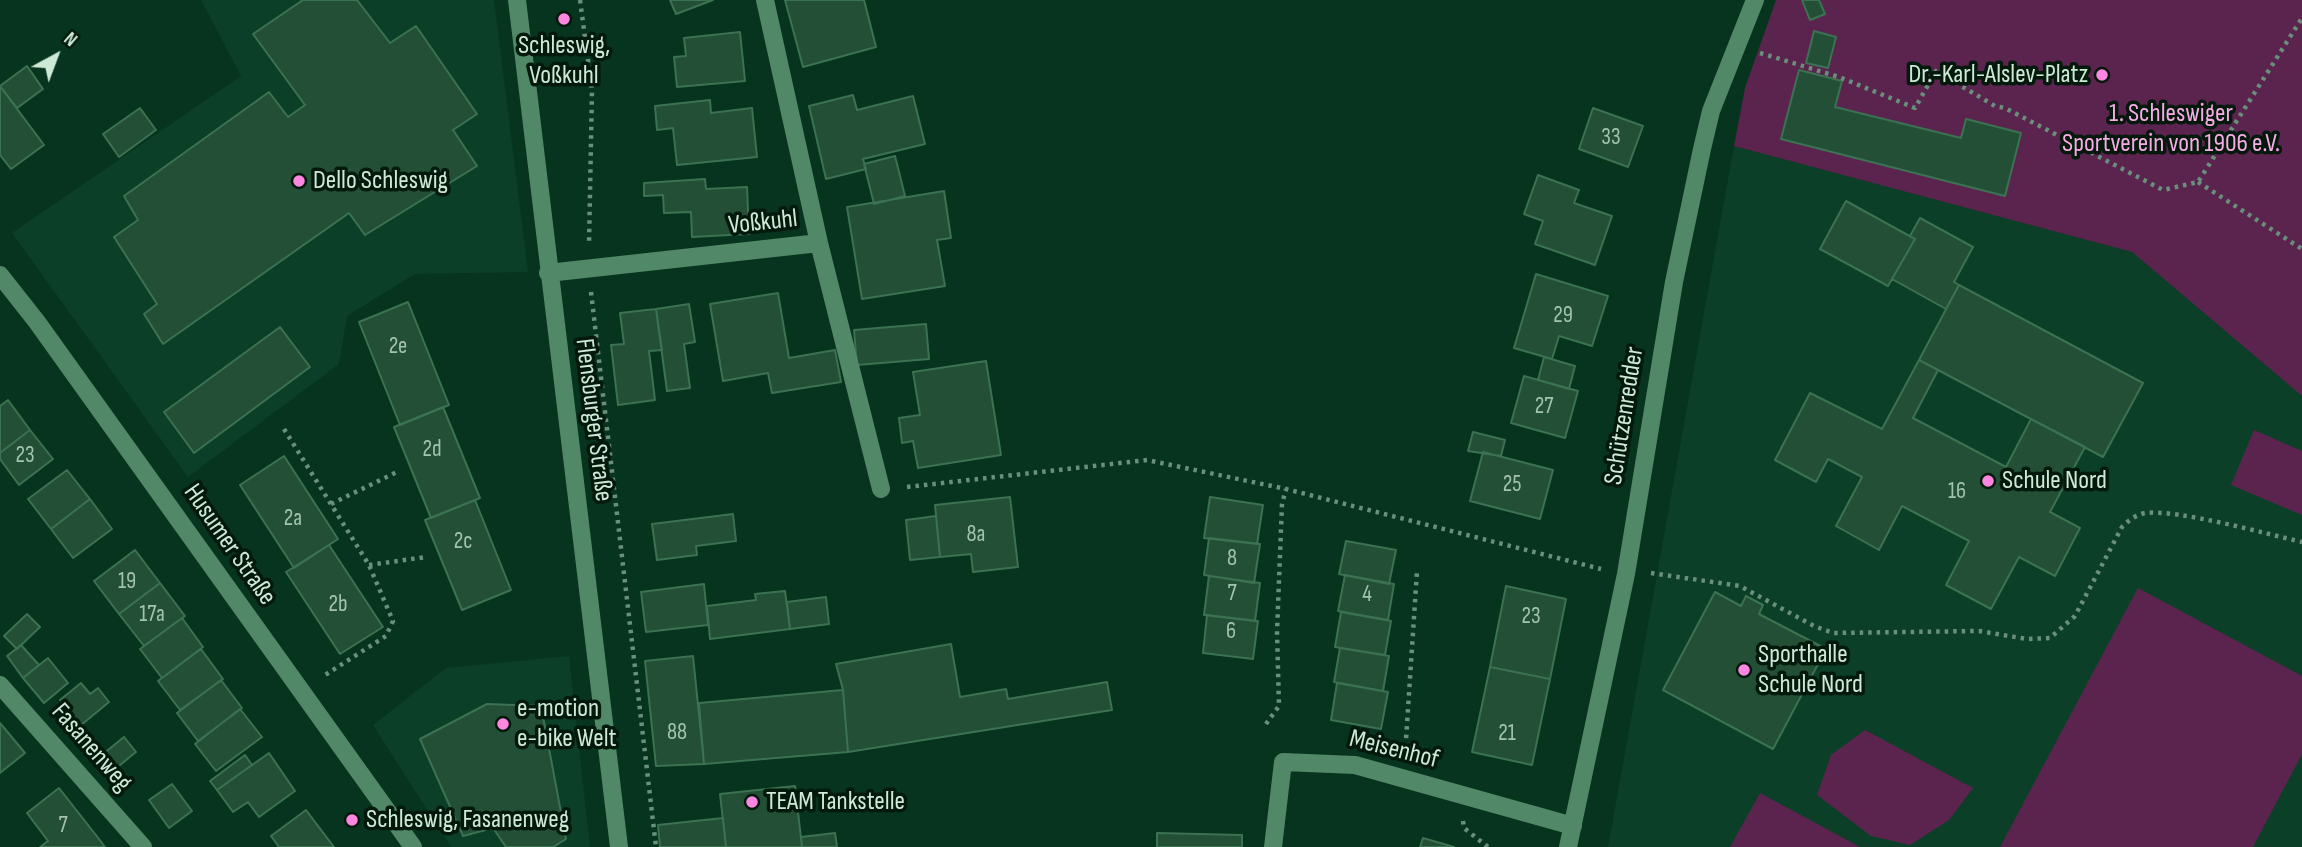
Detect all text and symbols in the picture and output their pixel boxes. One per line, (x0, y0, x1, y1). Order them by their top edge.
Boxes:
marker: Schleswig, Voßkuhl (556, 11, 572, 27)
north arrow (21, 21, 91, 91)
text: N (59, 28, 81, 52)
place label: Schleswig, Voßkuhl (518, 30, 610, 92)
place label: Dr.-Karl-Alslev-Platz (1908, 59, 2088, 91)
marker: Dr.-Karl-Alslev-Platz (2094, 67, 2110, 83)
park label: 1. Schleswiger Sportverein von 1906 e.V. (2062, 98, 2280, 160)
house number: 33 (1601, 124, 1621, 152)
place label: Dello Schleswig (313, 165, 448, 197)
marker: Dello Schleswig (291, 173, 307, 189)
street label: Voßkuhl (727, 204, 799, 242)
house number: 29 (1553, 302, 1573, 330)
house number: 2e (389, 333, 407, 361)
street label: Flensburger Straße (568, 337, 618, 503)
street label: Schützenredder (1599, 345, 1651, 487)
house number: 27 (1535, 393, 1553, 421)
house number: 2d (422, 436, 442, 464)
house number: 23 (15, 442, 35, 470)
place label: Schule Nord (2002, 465, 2107, 497)
house number: 25 (1503, 471, 1521, 499)
marker: Schule Nord (1980, 473, 1996, 489)
house number: 16 (1948, 478, 1966, 506)
street label: Husumer Straße (176, 479, 282, 611)
house number: 2a (284, 505, 302, 533)
house number: 8a (967, 521, 985, 549)
house number: 2c (454, 528, 472, 556)
house number: 8 (1227, 545, 1237, 573)
house number: 19 (118, 568, 136, 596)
house number: 7 (1227, 580, 1237, 608)
house number: 4 (1362, 581, 1372, 609)
house number: 2b (328, 591, 348, 619)
house number: 17a (139, 601, 165, 629)
house number: 23 (1521, 603, 1541, 631)
house number: 6 (1226, 618, 1236, 646)
place label: Sporthalle Schule Nord (1758, 639, 1863, 700)
marker: Sporthalle Schule Nord (1736, 662, 1752, 678)
place label: e-motion e-bike Welt (517, 693, 616, 754)
street label: Fasanenweg (44, 698, 138, 798)
marker: e-motion e-bike Welt (495, 716, 511, 732)
house number: 88 (667, 719, 687, 747)
house number: 21 (1498, 720, 1516, 748)
street label: Meisenhof (1346, 724, 1442, 776)
place label: TEAM Tankstelle (766, 786, 905, 818)
marker: TEAM Tankstelle (744, 794, 760, 810)
place label: Schleswig, Fasanenweg (366, 804, 569, 836)
house number: 7 (58, 812, 68, 840)
marker: Schleswig, Fasanenweg (344, 812, 360, 828)

